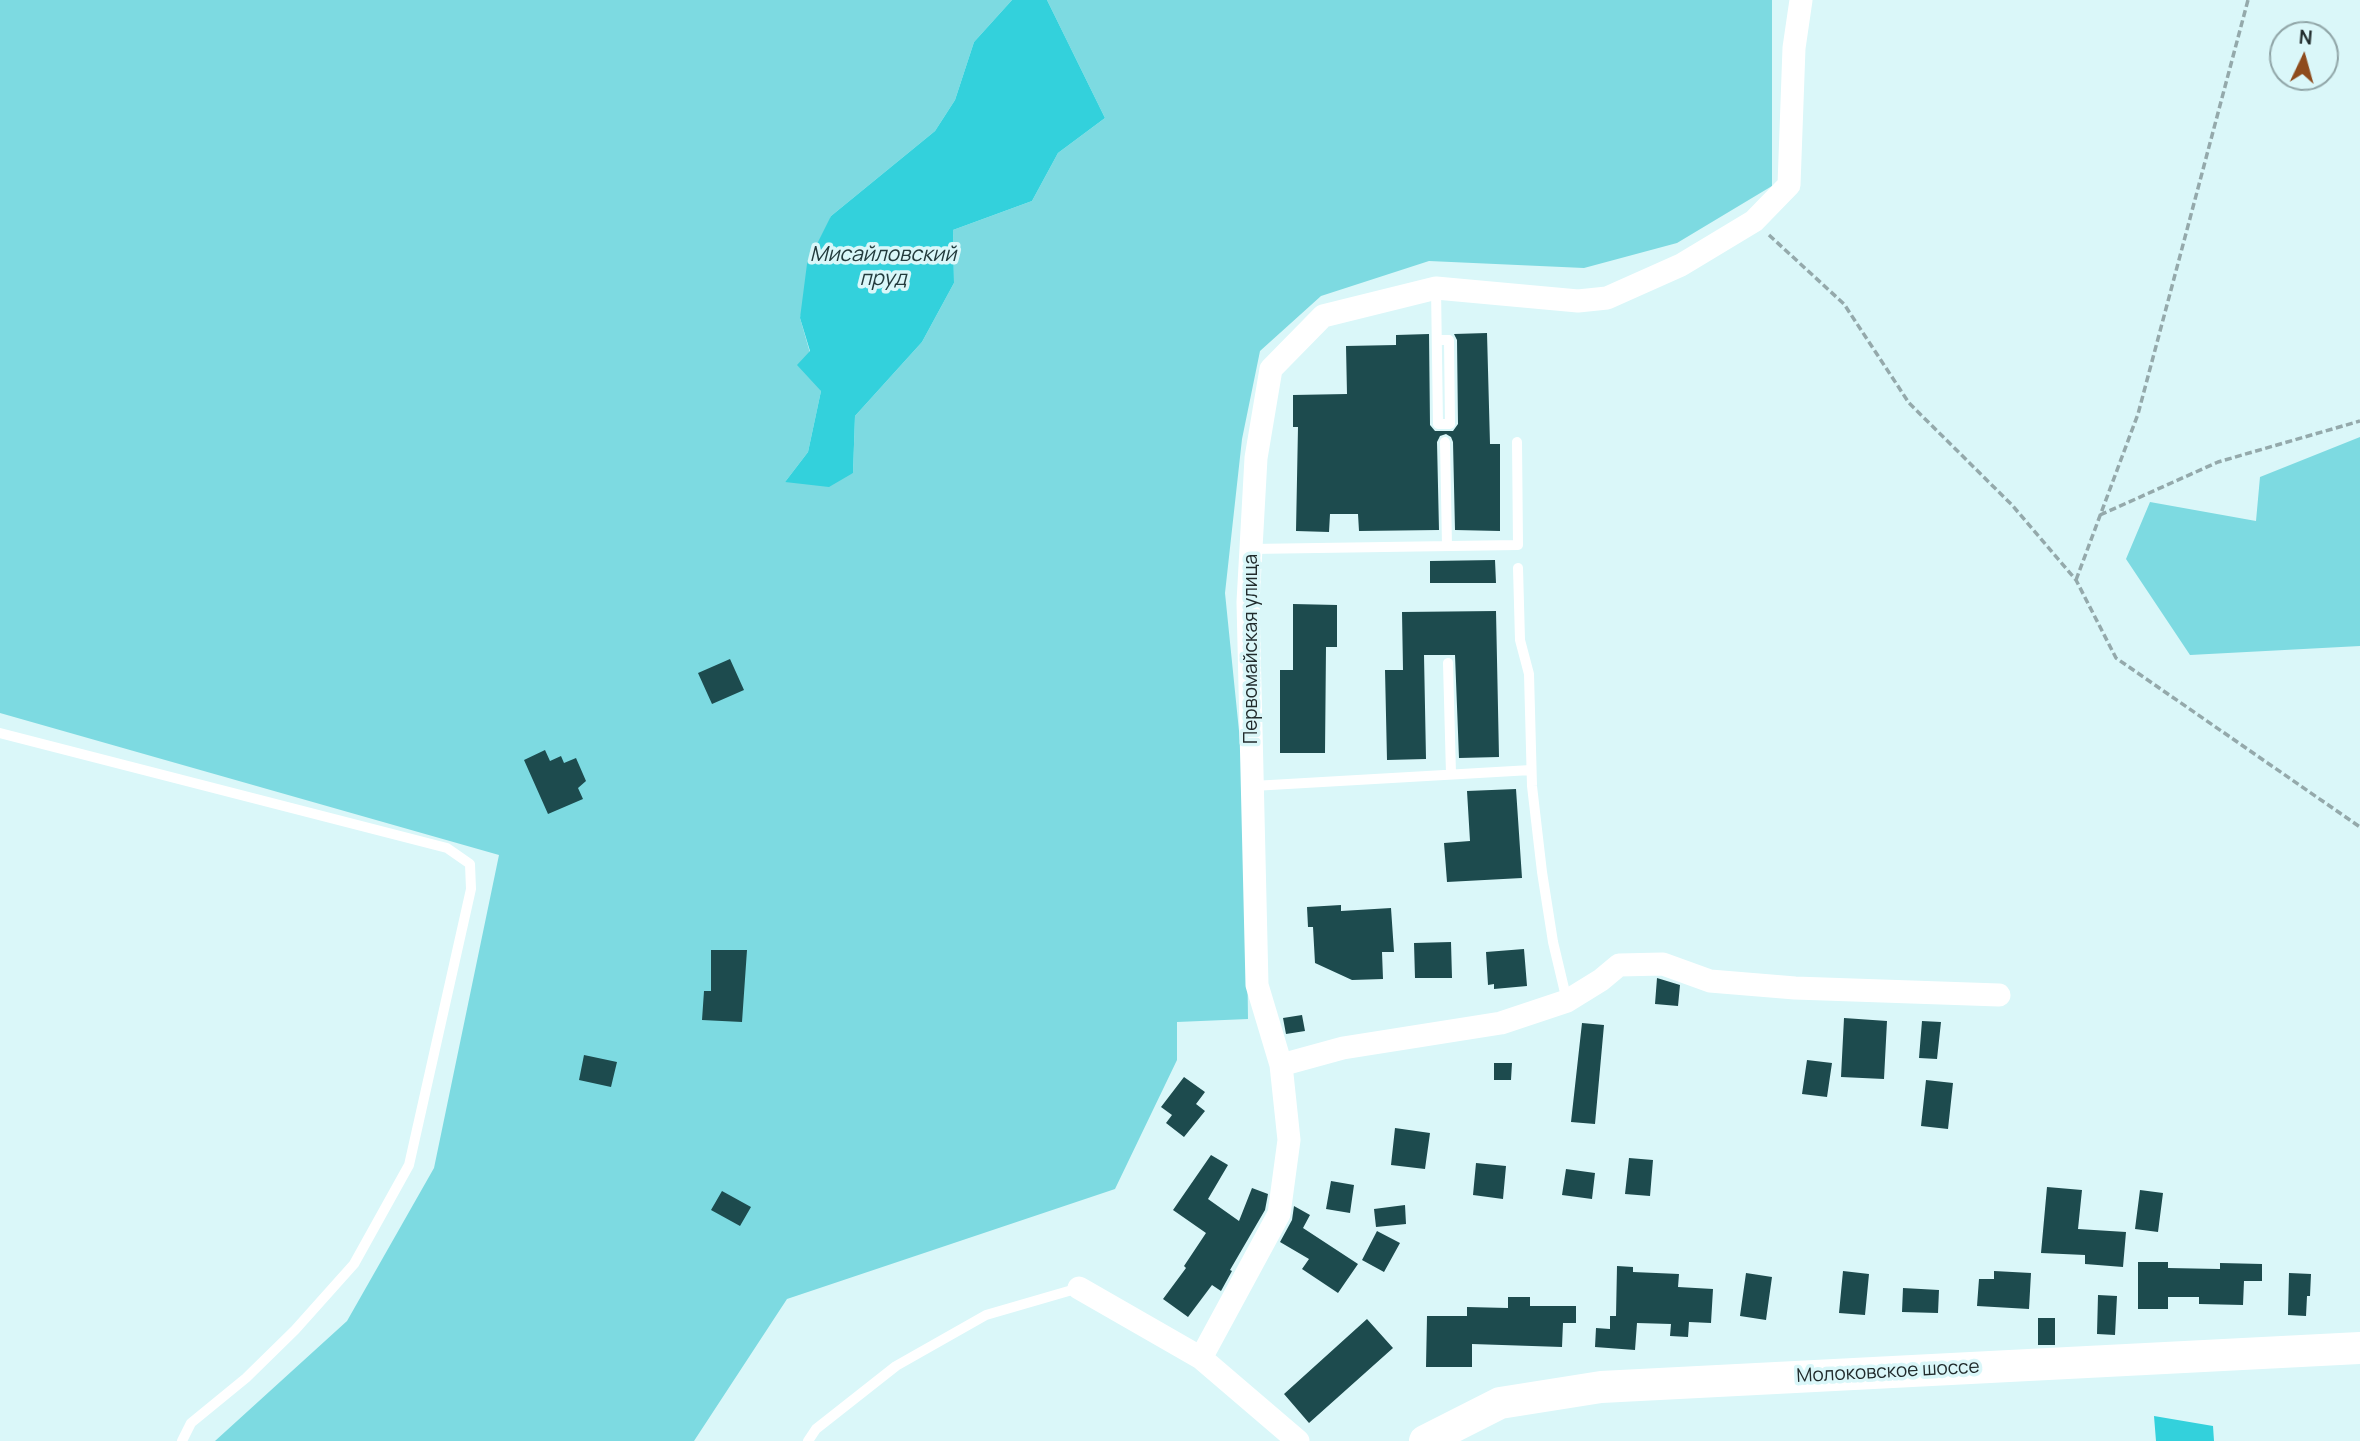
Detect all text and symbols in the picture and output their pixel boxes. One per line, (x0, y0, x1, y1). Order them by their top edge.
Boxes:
north arrow (2269, 21, 2339, 91)
text: N (2298, 24, 2314, 51)
water label: Мисайловский пруд (810, 242, 956, 292)
street label: Первомайская улица (1241, 554, 1263, 744)
street label: Молоковское шоссе (1796, 1356, 1980, 1388)

